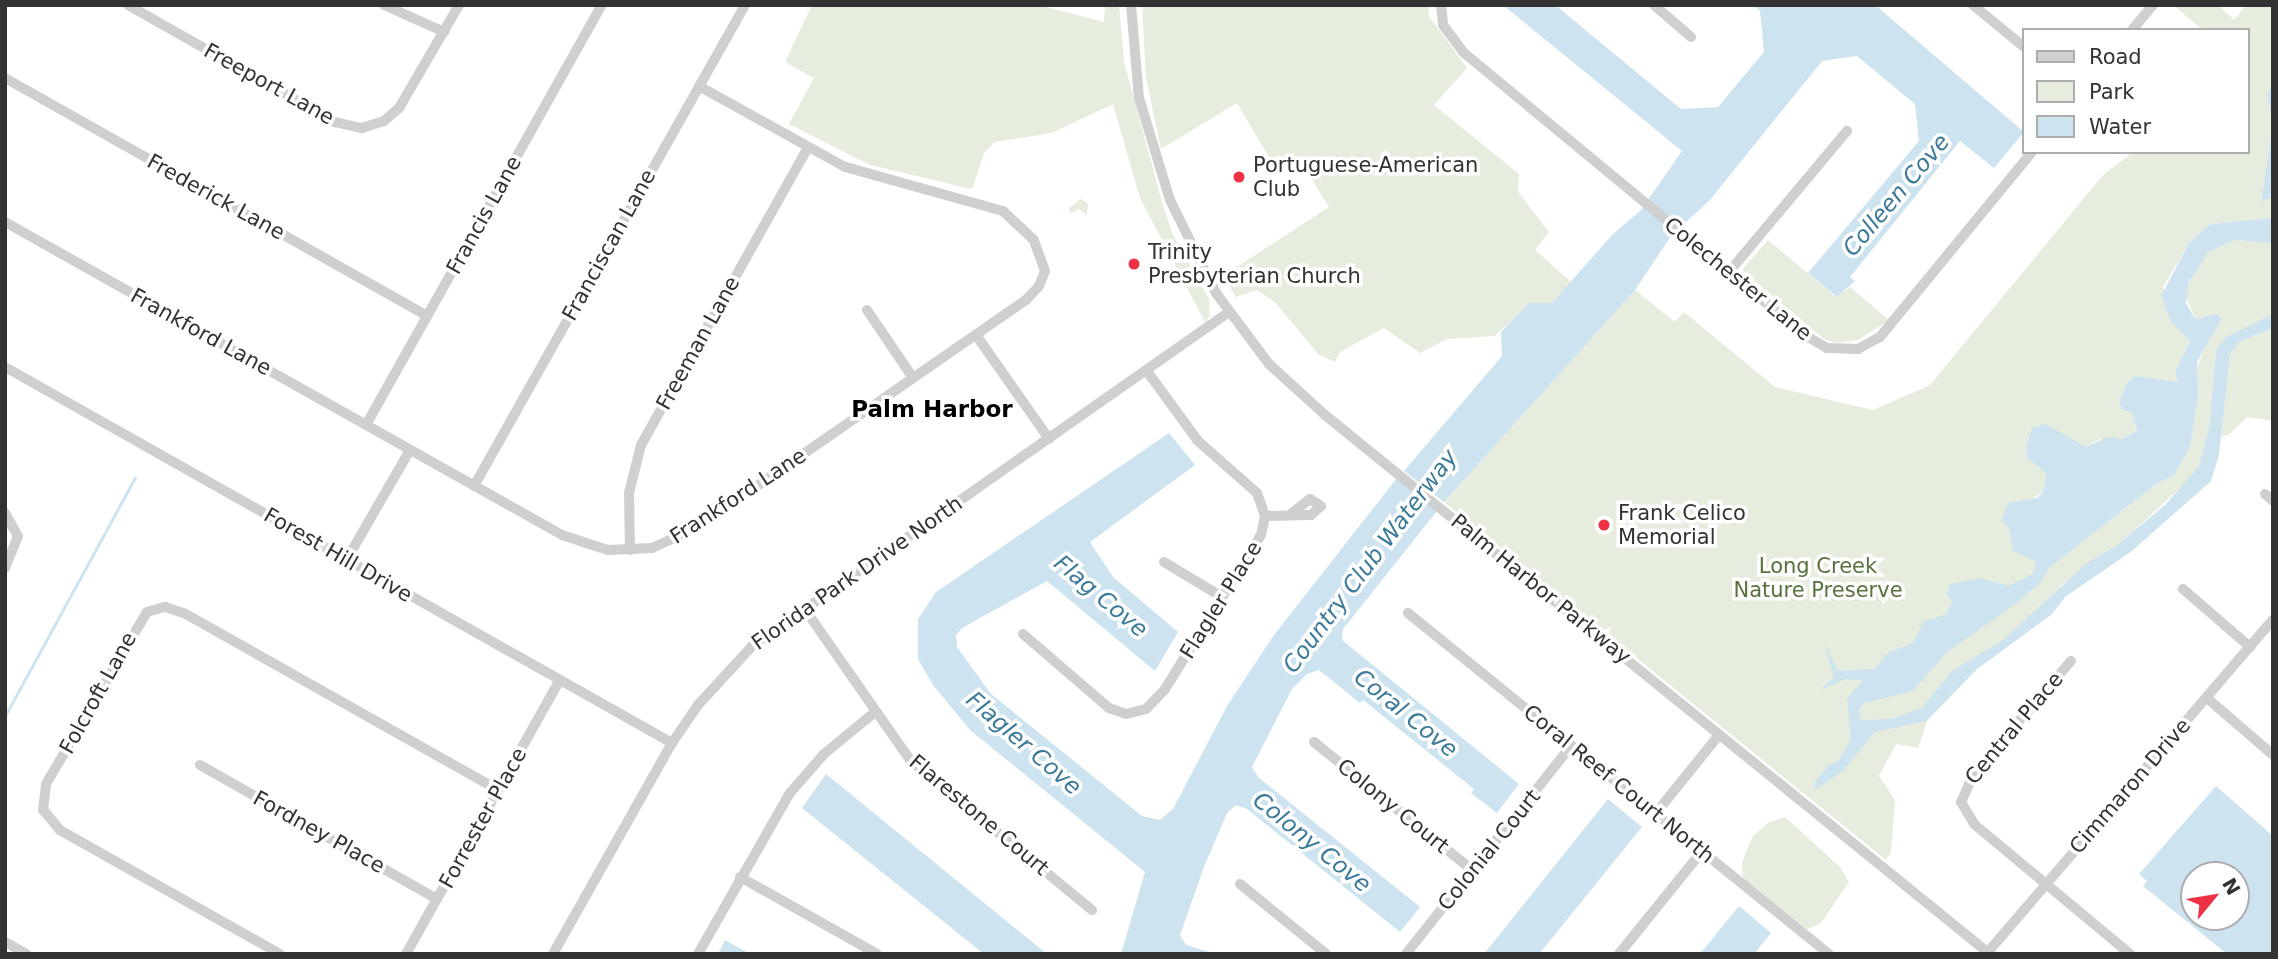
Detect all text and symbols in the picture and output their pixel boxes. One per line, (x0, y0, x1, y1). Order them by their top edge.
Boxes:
legend (2022, 28, 2250, 154)
street label: Freeport Lane (199, 38, 339, 130)
text: Road (2089, 45, 2142, 69)
text: Park (2089, 80, 2134, 104)
text: Water (2089, 115, 2151, 139)
water label: Colleen Cove (1837, 128, 1955, 262)
street label: Frederick Lane (143, 149, 289, 245)
street label: Francis Lane (441, 152, 527, 278)
place label: Portuguese-American Club (1253, 152, 1478, 202)
street label: Franciscan Lane (557, 165, 661, 325)
marker: Portuguese-American Club (1231, 169, 1247, 185)
street label: Colechester Lane (1659, 212, 1817, 346)
place label: Trinity Presbyterian Church (1148, 239, 1361, 289)
marker: Trinity Presbyterian Church (1126, 256, 1142, 272)
street label: Freeman Lane (651, 272, 745, 414)
street label: Frankford Lane (126, 283, 276, 381)
district label: Palm Harbor (851, 395, 1013, 423)
street label: Frankford Lane (665, 443, 811, 549)
water label: Country Club Waterway (1277, 444, 1463, 678)
street label: Florida Park Drive North (747, 491, 967, 655)
place label: Frank Celico Memorial (1618, 500, 1746, 550)
street label: Forest Hill Drive (259, 502, 417, 608)
street label: Palm Harbor Parkway (1446, 509, 1636, 669)
marker: Frank Celico Memorial (1596, 517, 1612, 533)
street label: Flagler Place (1175, 537, 1267, 663)
water label: Flag Cove (1049, 549, 1153, 643)
park label: Long Creek Nature Preserve (1733, 553, 1903, 603)
street label: Folcroft Lane (54, 628, 142, 758)
water label: Coral Cove (1349, 663, 1463, 763)
street label: Central Place (1960, 667, 2068, 789)
water label: Flagler Cove (961, 686, 1087, 800)
street label: Coral Reef Court North (1519, 699, 1719, 869)
street label: Cimmaron Drive (2064, 713, 2196, 859)
street label: Forrester Place (434, 743, 532, 893)
street label: Flarestone Court (904, 749, 1054, 881)
street label: Colony Court (1332, 753, 1454, 859)
street label: Colonial Court (1433, 784, 1545, 916)
street label: Fordney Place (249, 785, 389, 879)
water label: Colony Cove (1247, 786, 1377, 898)
north arrow (2180, 861, 2250, 931)
text: N (2218, 874, 2245, 899)

